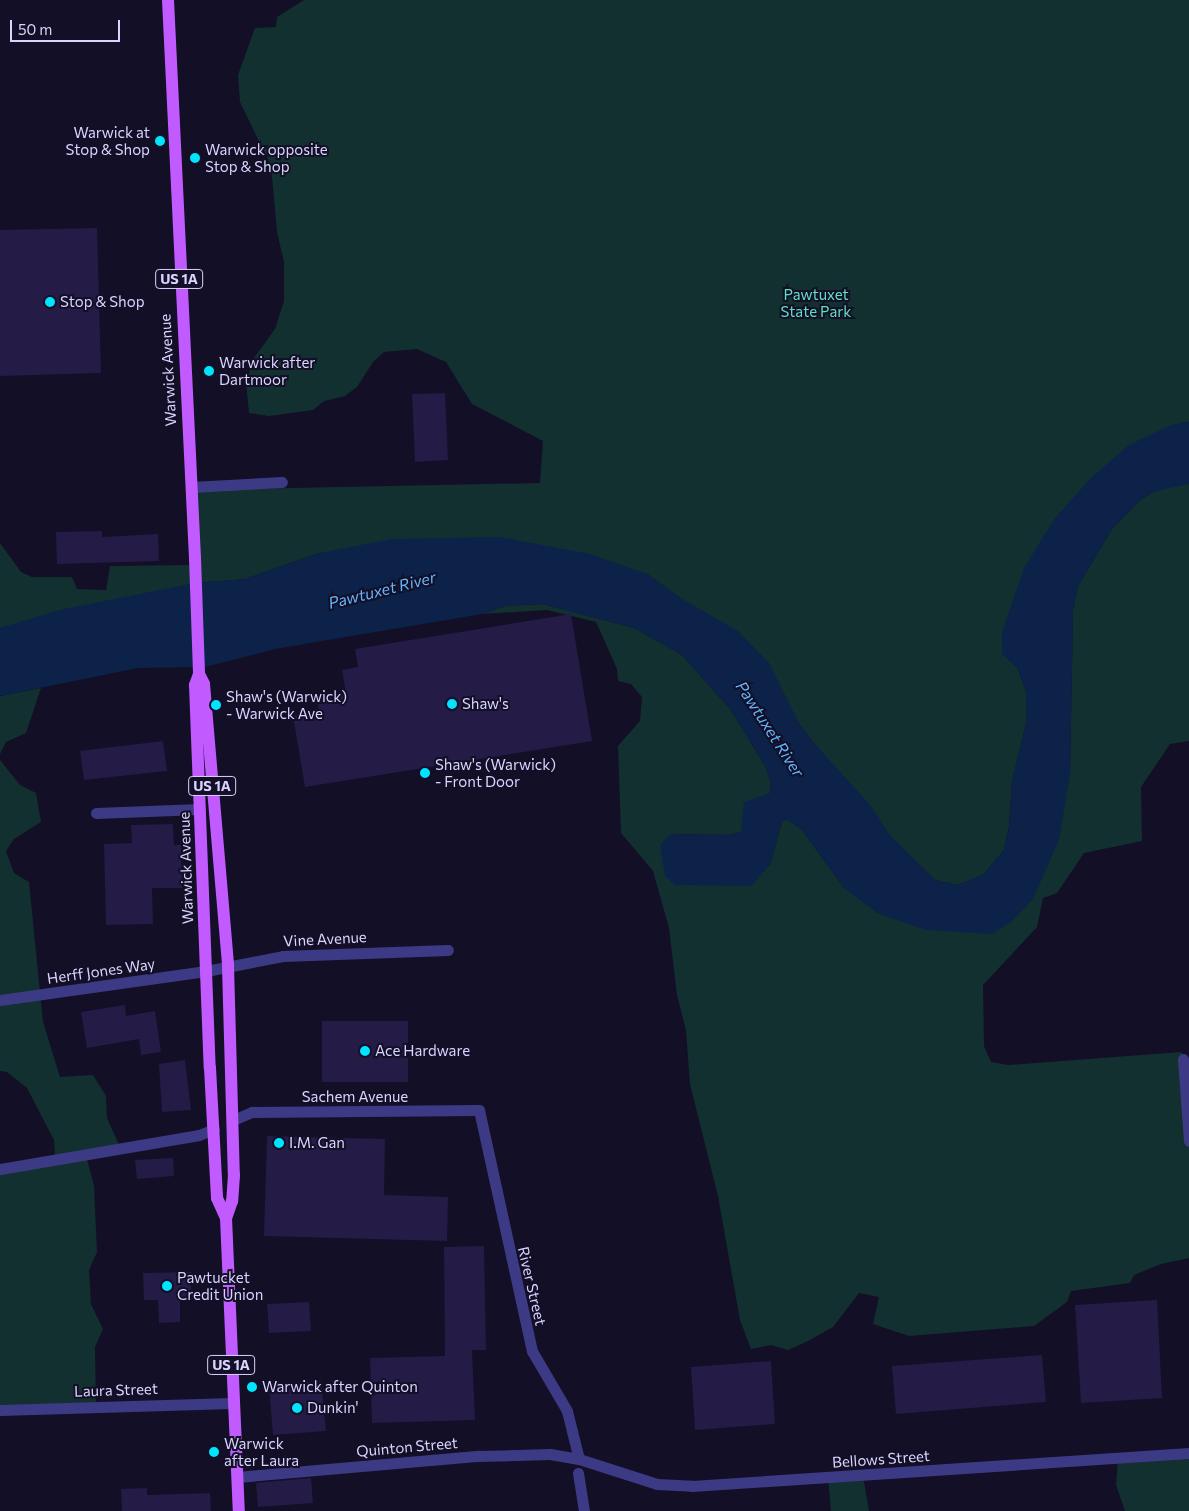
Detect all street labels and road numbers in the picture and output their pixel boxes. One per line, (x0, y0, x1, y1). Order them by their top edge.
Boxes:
road number: US 1A (154, 268, 204, 290)
street label: Warwick Avenue (156, 313, 180, 427)
road number: US 1A (187, 774, 237, 798)
street label: Warwick Avenue (175, 811, 197, 925)
street label: Vine Avenue (283, 928, 367, 950)
street label: Herff Jones Way (46, 955, 156, 987)
street label: Sachem Avenue (302, 1088, 408, 1106)
street label: River Street (514, 1245, 550, 1327)
road number: US 1A (206, 1354, 256, 1376)
street label: Laura Street (74, 1380, 158, 1400)
street label: Quinton Street (355, 1434, 459, 1460)
street label: Bellows Street (832, 1447, 930, 1471)

